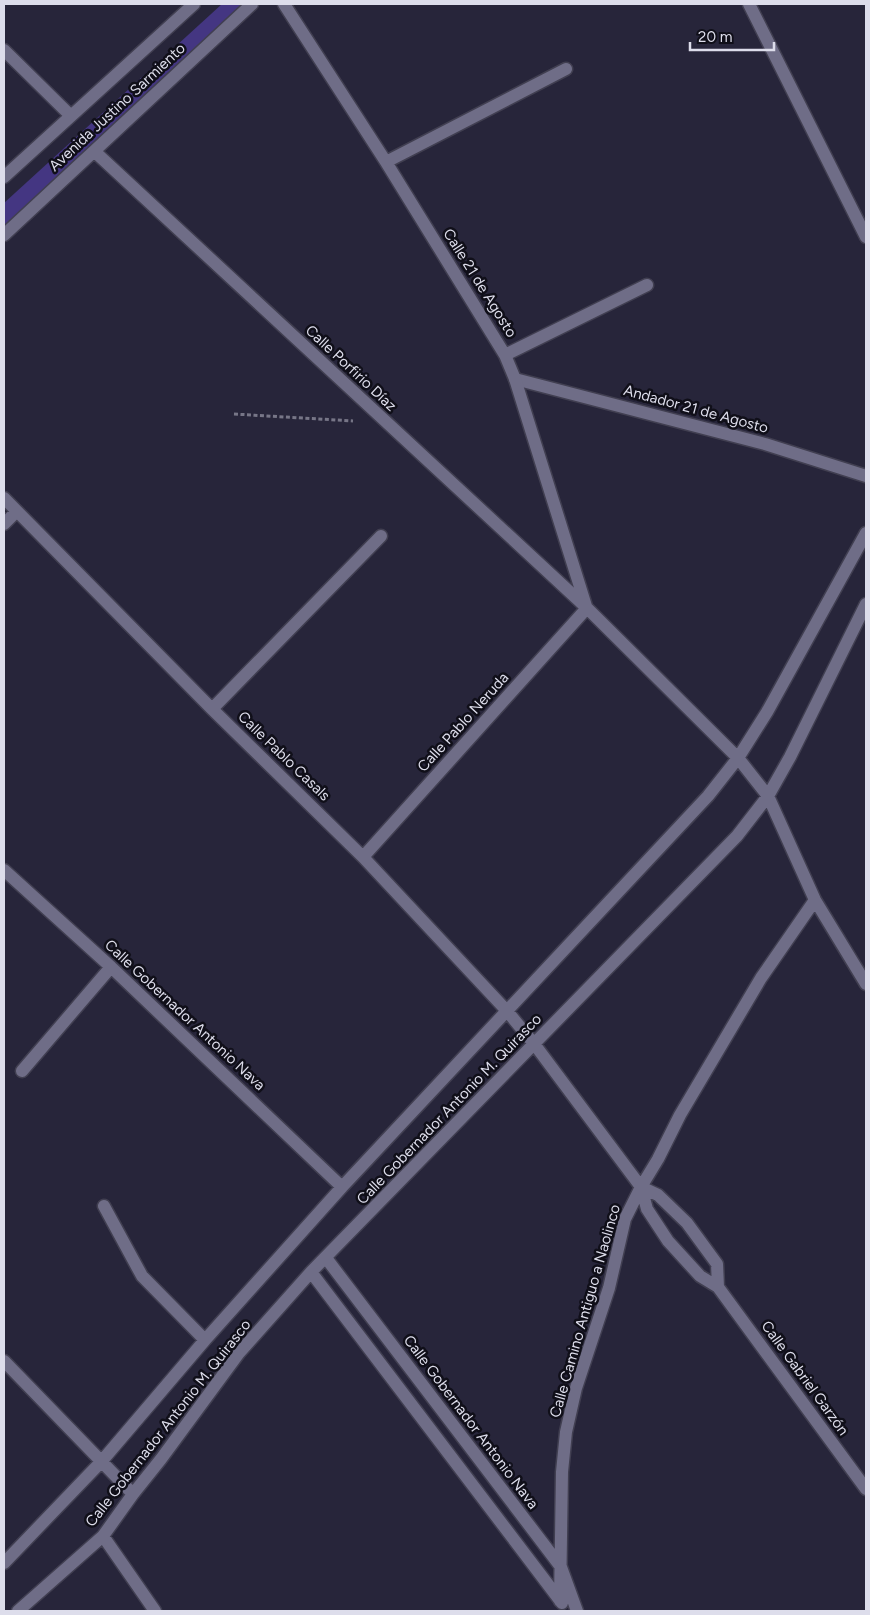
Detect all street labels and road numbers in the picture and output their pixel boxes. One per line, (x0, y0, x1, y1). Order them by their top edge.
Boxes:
street label: Avenida Justino Sarmiento (45, 39, 189, 175)
street label: Calle 21 de Agosto (439, 225, 521, 341)
street label: Calle Porfirio Díaz (302, 321, 400, 415)
street label: Andador 21 de Agosto (622, 381, 771, 437)
street label: Calle Pablo Neruda (414, 669, 512, 775)
street label: Calle Pablo Casals (234, 707, 334, 805)
street label: Calle Gobernador Antonio Nava (101, 936, 269, 1094)
street label: Calle Gobernador Antonio M. Quirasco (353, 1010, 545, 1208)
street label: Calle Camino Antiguo a Naolinco (546, 1202, 624, 1420)
street label: Calle Gobernador Antonio M. Quirasco (81, 1316, 255, 1530)
street label: Calle Gabriel Garzón (757, 1317, 853, 1439)
street label: Calle Gobernador Antonio Nava (400, 1332, 542, 1512)

